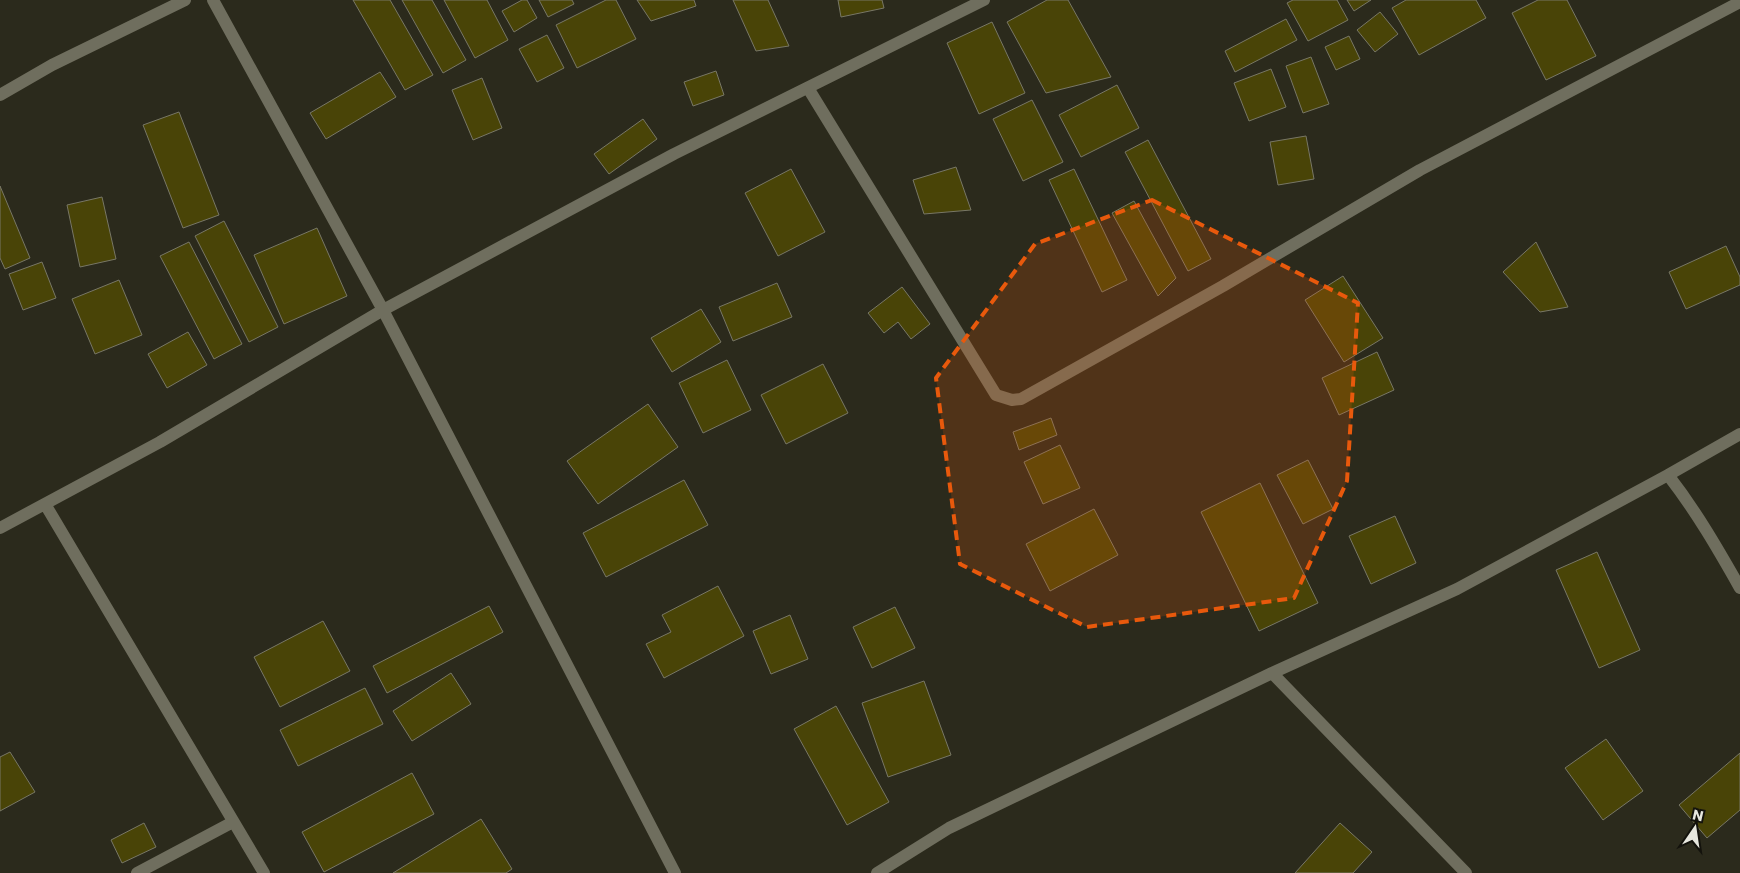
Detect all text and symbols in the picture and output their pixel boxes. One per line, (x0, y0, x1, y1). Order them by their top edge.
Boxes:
north arrow (1670, 803, 1720, 853)
text: N (1691, 804, 1705, 826)

